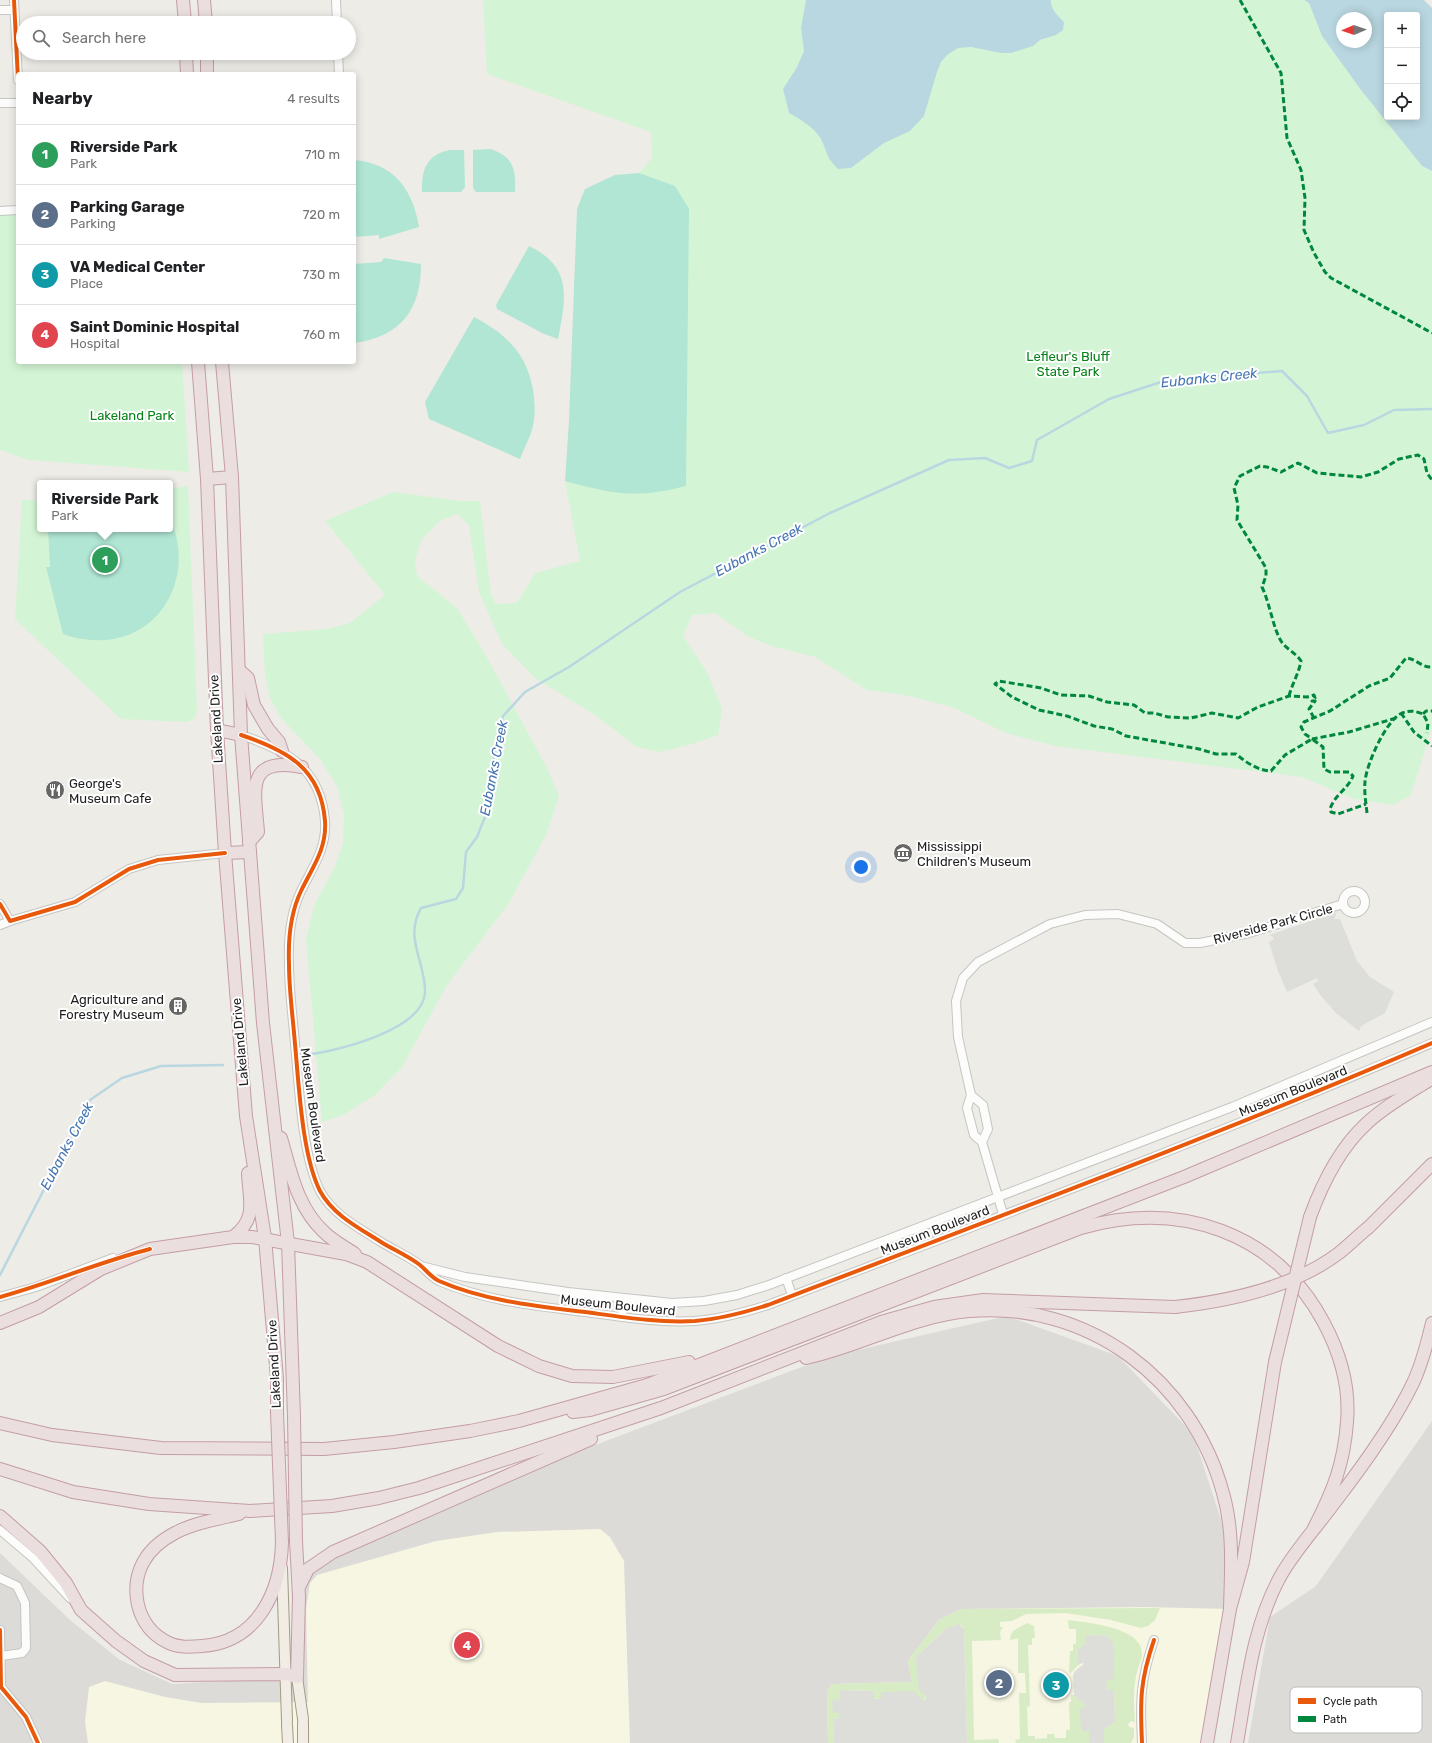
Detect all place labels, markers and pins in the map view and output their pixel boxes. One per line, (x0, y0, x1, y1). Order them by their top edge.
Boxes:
pin: 1 (92, 545, 118, 575)
place label: George's Museum Cafe (69, 776, 152, 806)
restaurant icon: George's Museum Cafe (44, 779, 66, 801)
place label: Mississippi Children's Museum (917, 839, 1031, 869)
museum icon: Mississippi Children's Museum (892, 842, 914, 864)
place label: Agriculture and Forestry Museum (59, 992, 164, 1022)
building icon: Agriculture and Forestry Museum (167, 995, 189, 1017)
pin: 4 (454, 1630, 480, 1660)
pin: 2 (986, 1668, 1012, 1698)
pin: 3 (1043, 1670, 1069, 1700)

